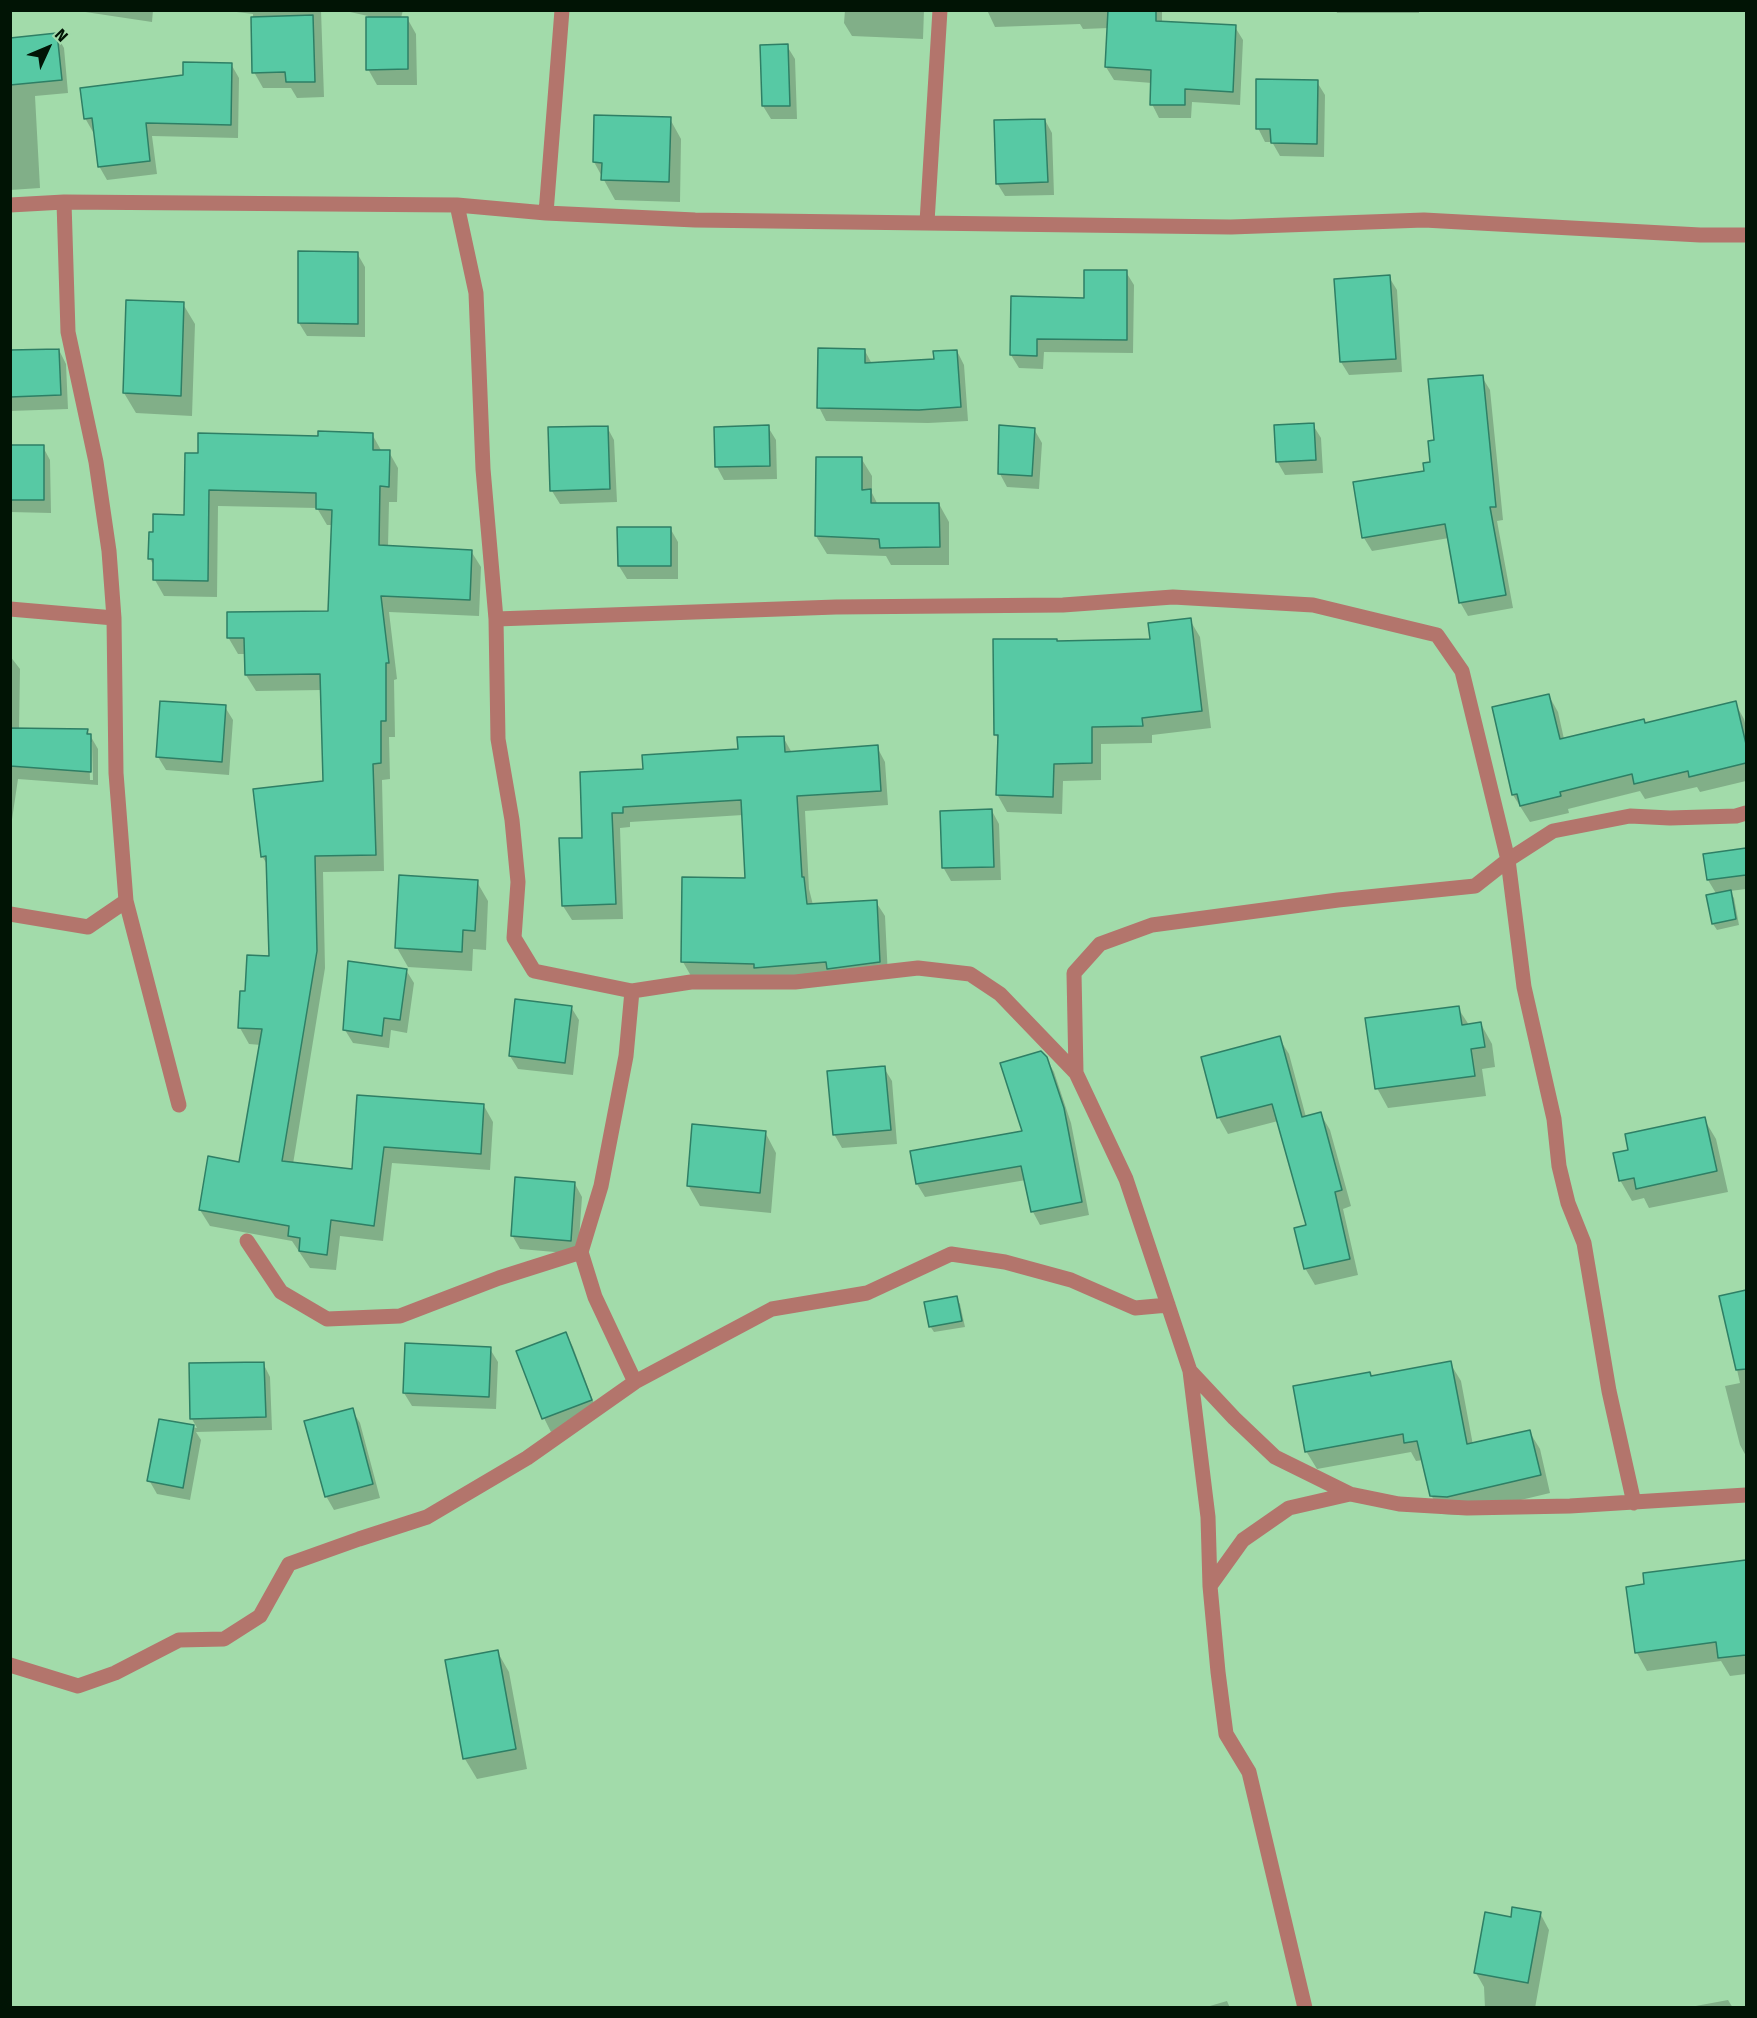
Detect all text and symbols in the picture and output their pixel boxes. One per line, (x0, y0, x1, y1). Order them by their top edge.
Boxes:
north arrow (18, 18, 78, 78)
text: N (51, 25, 72, 46)

